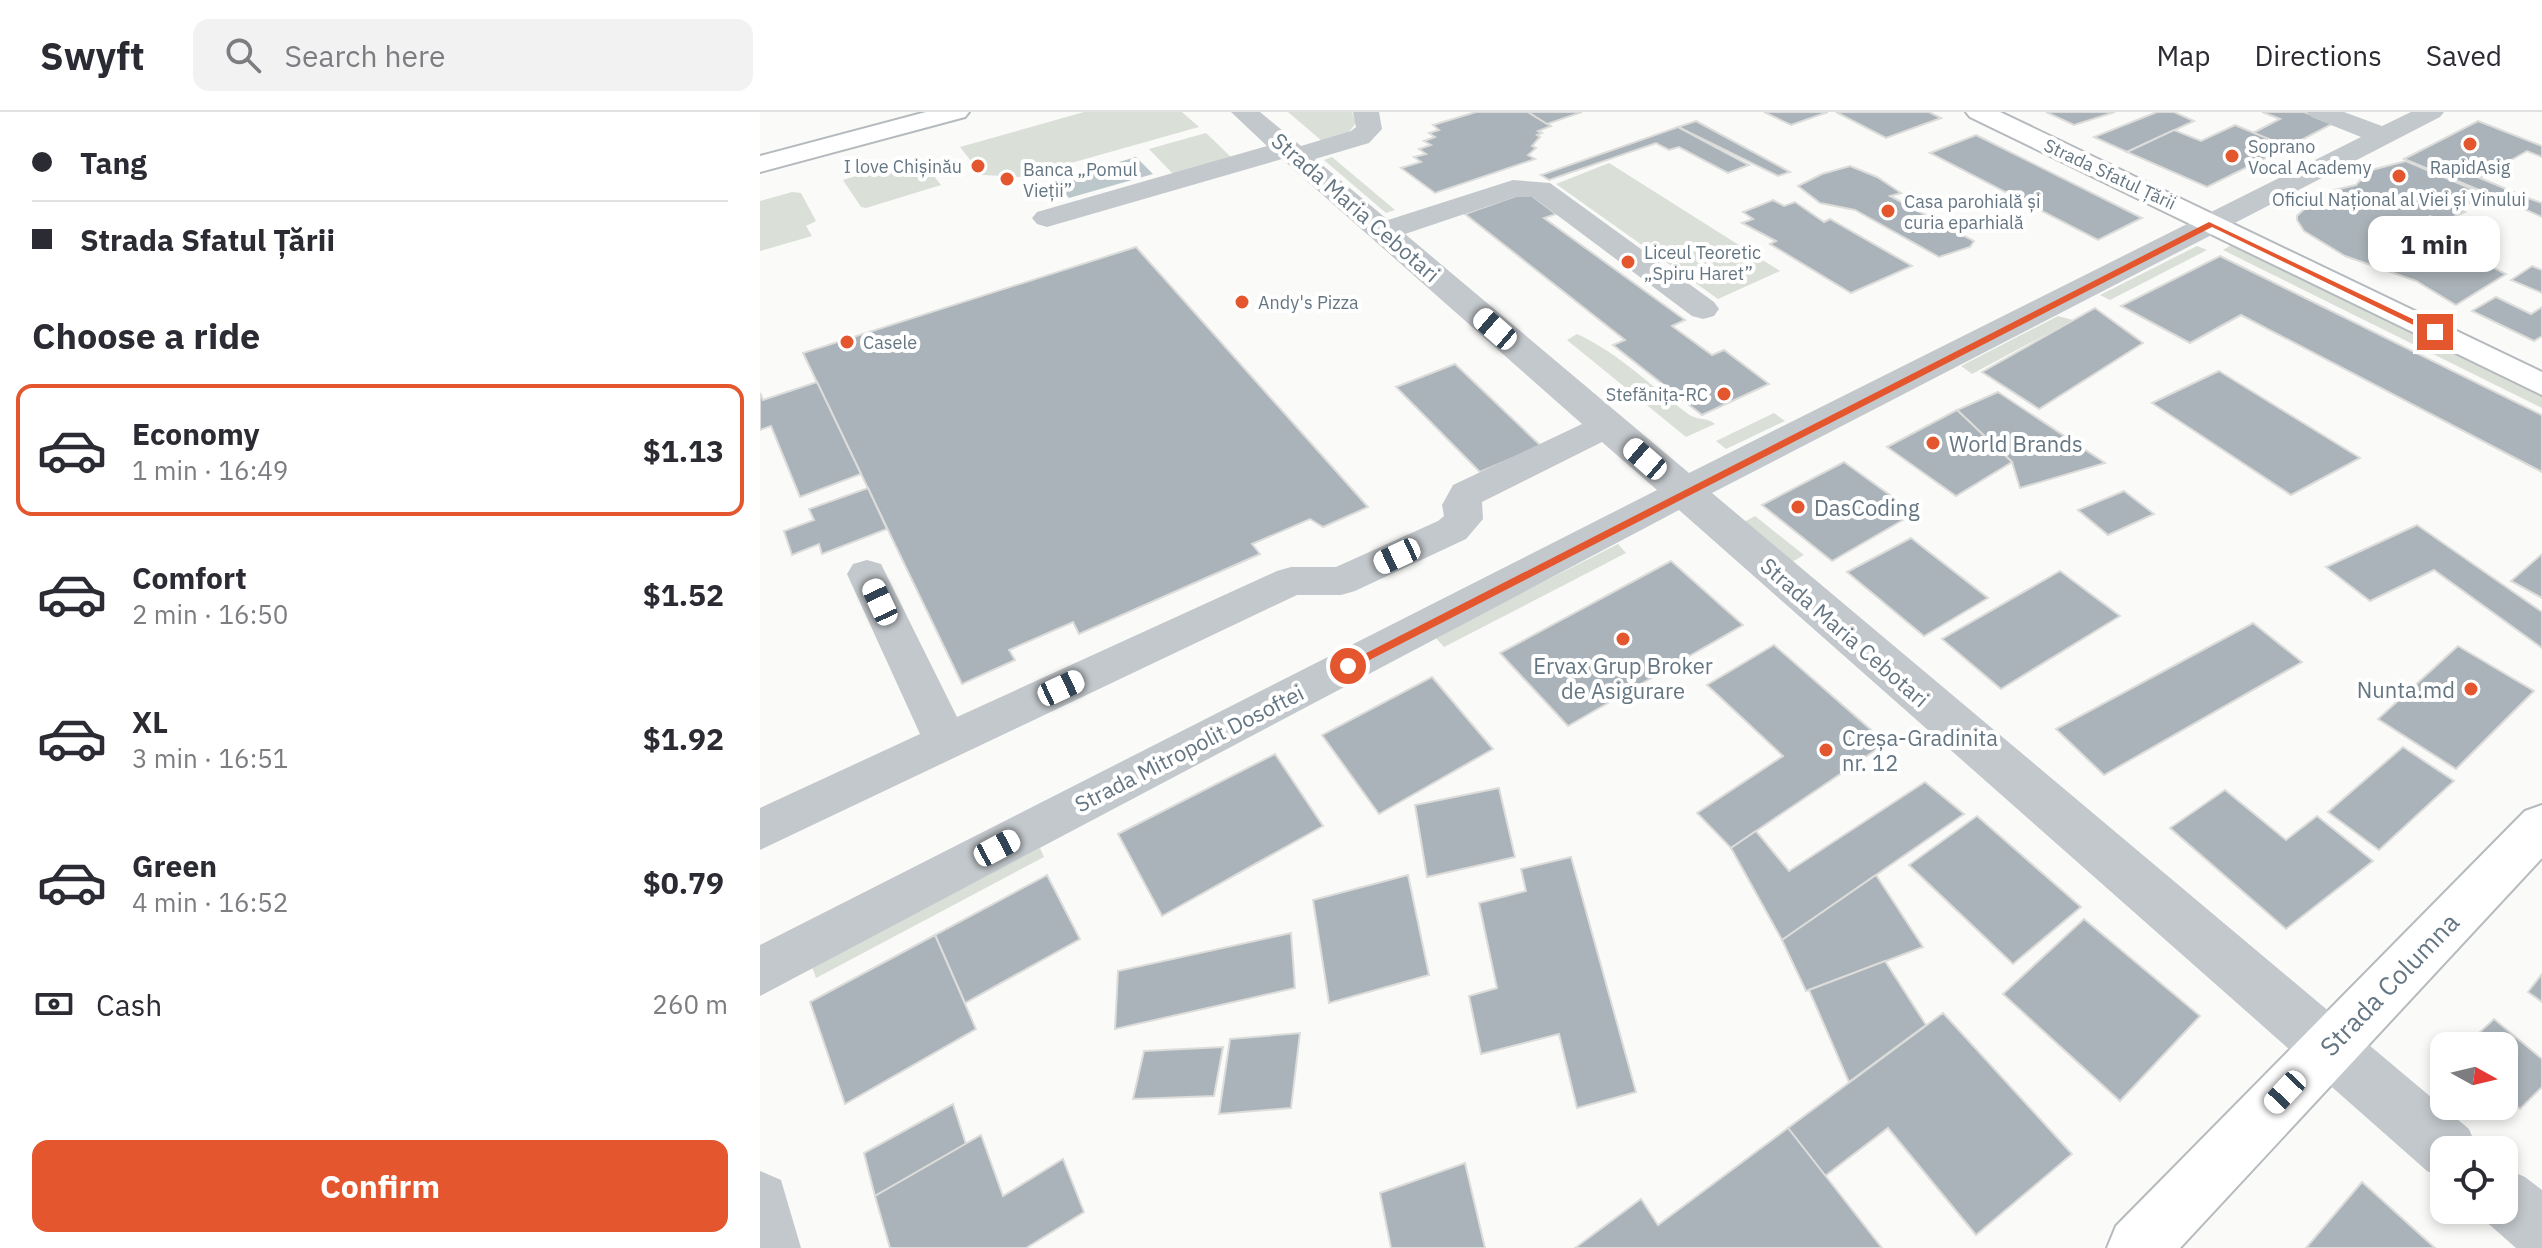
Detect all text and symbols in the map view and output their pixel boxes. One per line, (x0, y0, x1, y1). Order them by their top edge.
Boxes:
search box (193, 19, 753, 91)
text: Swyft (40, 31, 145, 80)
icon: search (221, 33, 265, 77)
text: Search here (285, 36, 445, 75)
text: Map (2156, 37, 2210, 74)
text: Directions (2254, 37, 2382, 74)
text: Saved (2426, 37, 2502, 74)
street label: Strada Maria Cebotari (1266, 126, 1446, 288)
street label: Strada Sfatul Țării (2040, 133, 2180, 215)
place label: Soprano Vocal Academy (2248, 135, 2371, 179)
marker: RapidAsig (2461, 135, 2479, 153)
text: Tang (80, 143, 147, 182)
marker: Soprano Vocal Academy (2223, 147, 2241, 165)
place label: I love Chișinău (844, 155, 962, 178)
place label: RapidAsig (2430, 156, 2511, 179)
marker: I love Chișinău (969, 157, 987, 175)
place label: Banca „Pomul Vieții” (1023, 158, 1138, 202)
marker: Oficiul Național al Viei și Vinului (2390, 167, 2408, 185)
marker: Banca „Pomul Vieții” (998, 170, 1016, 188)
place label: Oficiul Național al Viei și Vinului (2272, 188, 2526, 211)
place label: Casa parohială și curia eparhială (1904, 190, 2040, 234)
marker: Casa parohială și curia eparhială (1879, 202, 1897, 220)
callout: 1 min (2369, 216, 2501, 272)
text: Strada Sfatul Țării (80, 220, 335, 259)
text: 1 min (2400, 227, 2468, 261)
place label: Liceul Teoretic „Spiru Haret” (1644, 241, 1761, 285)
marker: Liceul Teoretic „Spiru Haret” (1619, 253, 1637, 271)
place label: Andy's Pizza (1258, 291, 1359, 314)
marker: Andy's Pizza (1233, 293, 1251, 311)
car (1469, 304, 1521, 354)
text: Choose a ride (32, 312, 260, 359)
route end (2417, 314, 2453, 350)
place label: Casele (863, 331, 917, 354)
marker: Casele (838, 333, 856, 351)
place label: Stefănița-RC (1606, 383, 1708, 406)
marker: Stefănița-RC (1715, 385, 1733, 403)
icon: car (36, 414, 108, 486)
text: Economy (132, 414, 260, 453)
place label: World Brands (1949, 429, 2083, 458)
text: $1.13 (643, 431, 724, 470)
car (1619, 434, 1671, 484)
marker: World Brands (1924, 434, 1942, 452)
text: 1 min · 16:49 (132, 453, 288, 487)
place label: DasCoding (1814, 493, 1920, 522)
marker: DasCoding (1789, 498, 1807, 516)
car (1370, 535, 1424, 577)
street label: Strada Maria Cebotari (1755, 551, 1935, 713)
icon: car (36, 558, 108, 630)
text: Comfort (132, 558, 247, 597)
text: $1.52 (643, 575, 724, 614)
car (859, 575, 901, 629)
text: 2 min · 16:50 (132, 597, 288, 631)
marker: Ervax Grup Broker de Asigurare (1614, 630, 1632, 648)
route start (1330, 648, 1366, 684)
place label: Ervax Grup Broker de Asigurare (1533, 651, 1713, 705)
car (1034, 667, 1088, 709)
place label: Nunta.md (2357, 675, 2455, 704)
street label: Strada Mitropolit Dosoftei (1070, 678, 1308, 818)
marker: Nunta.md (2462, 680, 2480, 698)
icon: car (36, 702, 108, 774)
text: XL (132, 702, 168, 741)
text: $1.92 (643, 719, 724, 758)
place label: Creșa-Gradinita nr. 12 (1842, 723, 1998, 777)
text: 3 min · 16:51 (132, 741, 288, 775)
marker: Creșa-Gradinita nr. 12 (1817, 741, 1835, 759)
car (970, 826, 1024, 870)
icon: car (36, 846, 108, 918)
text: Green (132, 846, 217, 885)
text: $0.79 (643, 863, 724, 902)
text: 4 min · 16:52 (132, 885, 288, 919)
street label: Strada Columna (2312, 905, 2466, 1063)
icon: cash (32, 982, 76, 1026)
text: Cash (96, 985, 162, 1024)
text: 260 m (652, 987, 728, 1021)
north arrow (2430, 1032, 2518, 1120)
map controls (2430, 1032, 2518, 1224)
car (2260, 1066, 2310, 1118)
button: locate (2430, 1136, 2518, 1224)
button: Confirm (32, 1140, 728, 1232)

